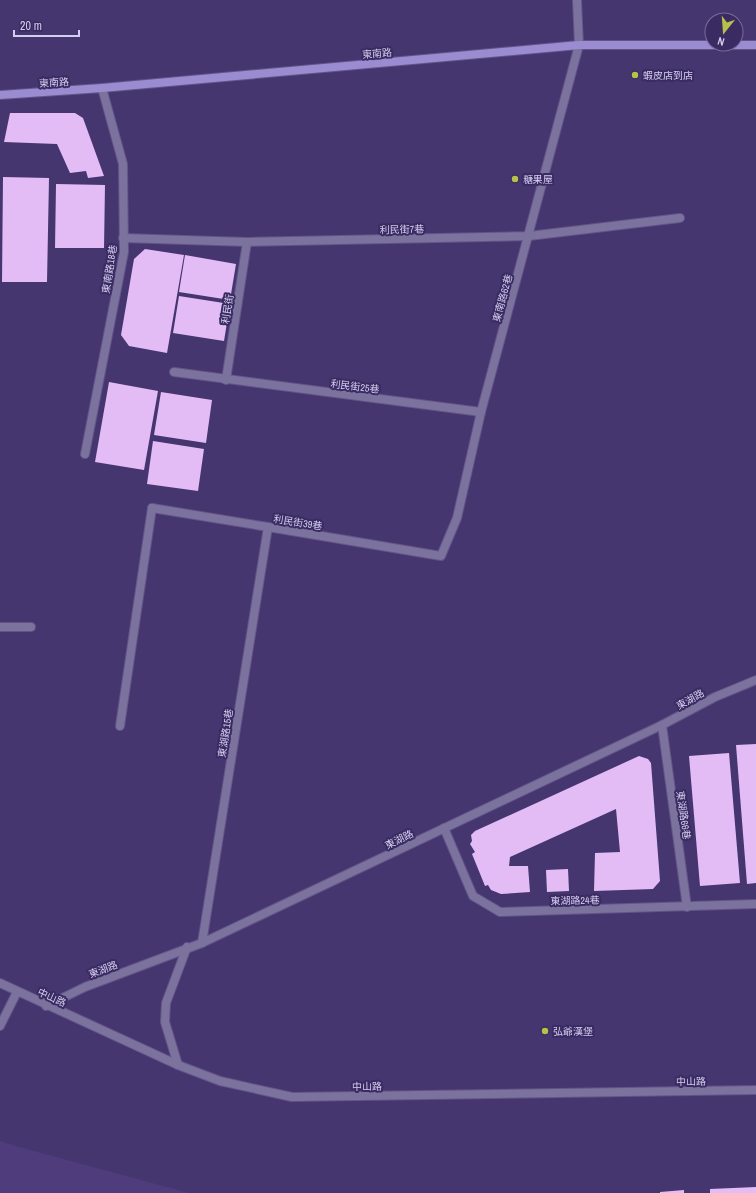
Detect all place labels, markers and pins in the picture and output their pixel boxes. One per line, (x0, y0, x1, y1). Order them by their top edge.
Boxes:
place label: 蝦皮店到店 (643, 69, 693, 82)
marker: 蝦皮店到店 (630, 70, 640, 80)
place label: 糖果屋 (523, 173, 553, 186)
marker: 糖果屋 (510, 174, 520, 184)
place label: 弘爺漢堡 (553, 1025, 593, 1038)
marker: 弘爺漢堡 (540, 1026, 550, 1036)

